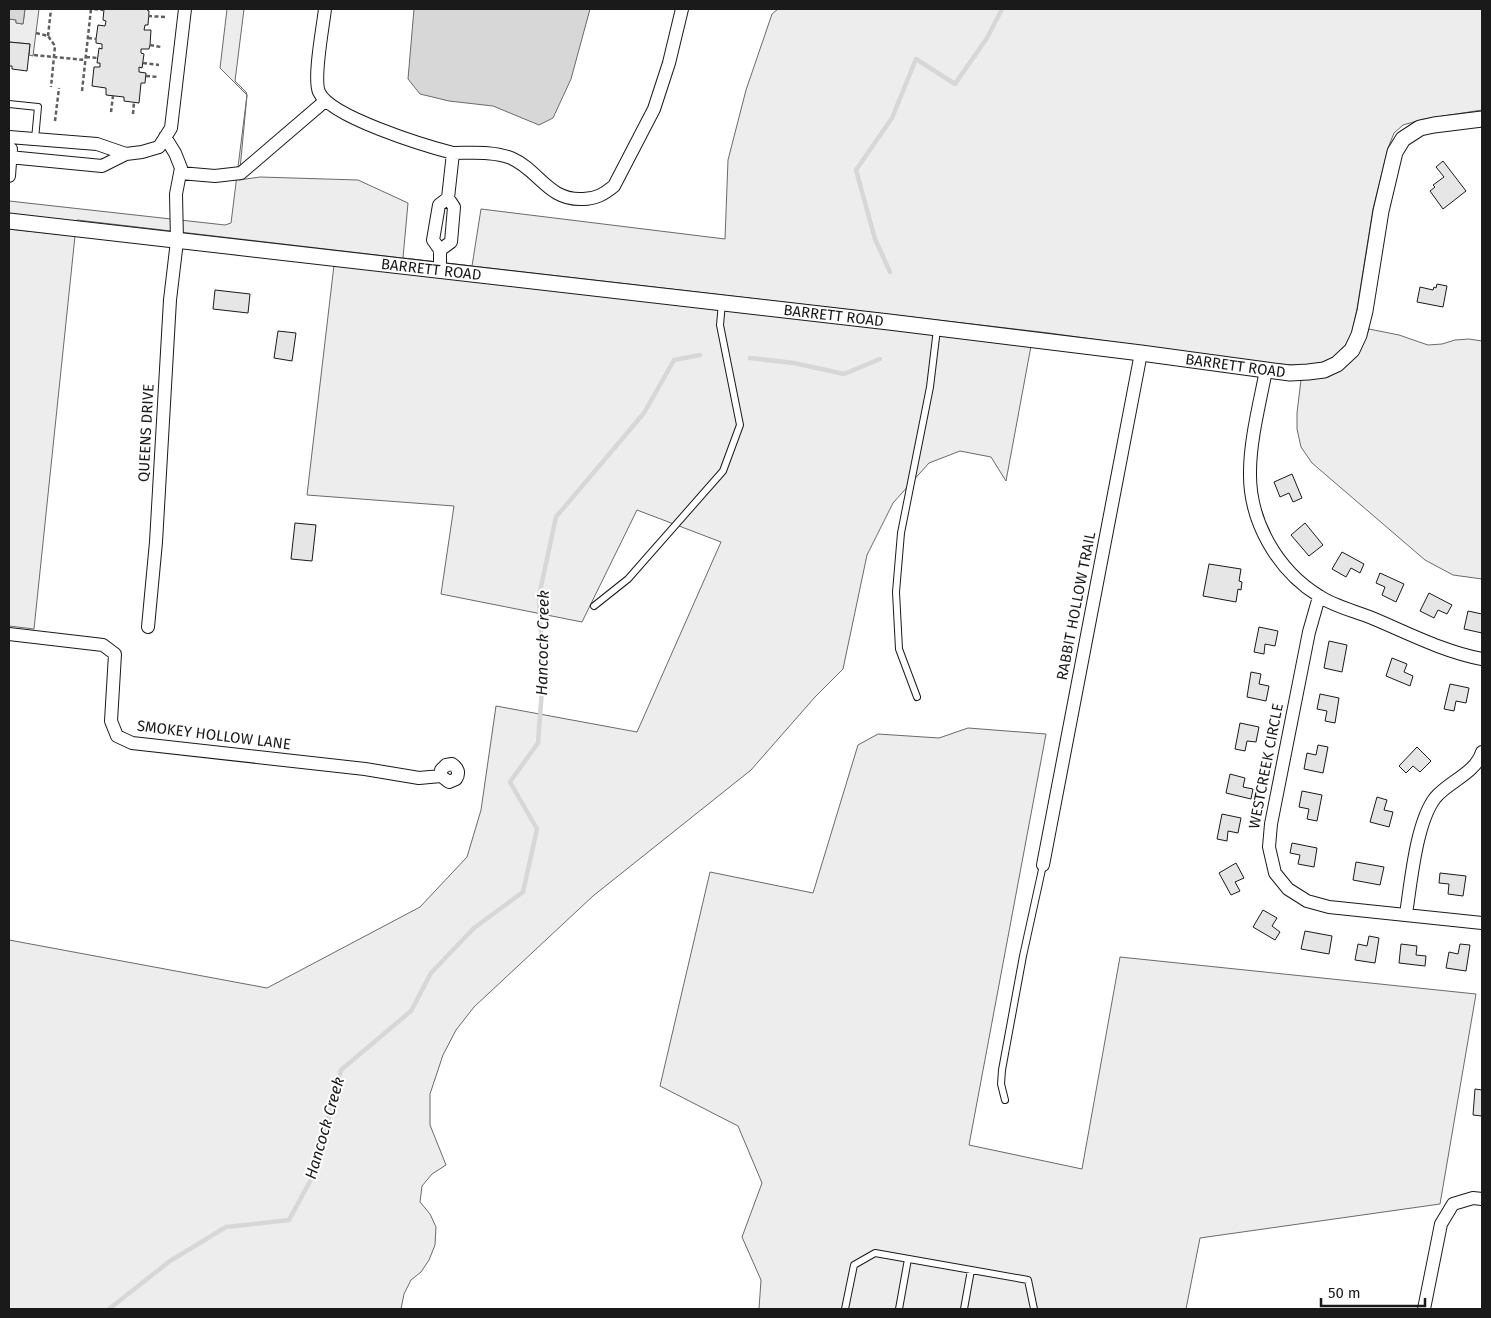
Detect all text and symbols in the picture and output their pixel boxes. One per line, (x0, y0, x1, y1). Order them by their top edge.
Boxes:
street label: BARRETT ROAD (380, 255, 482, 284)
street label: BARRETT ROAD (782, 301, 885, 330)
street label: BARRETT ROAD (1184, 350, 1287, 381)
street label: QUEENS DRIVE (134, 383, 158, 483)
street label: RABBIT HOLLOW TRAIL (1053, 530, 1099, 682)
water label: Hancock Creek (532, 590, 553, 696)
street label: WESTCREEK CIRCLE (1245, 702, 1287, 830)
street label: SMOKEY HOLLOW LANE (136, 717, 292, 753)
water label: Hancock Creek (301, 1075, 348, 1181)
scale bar (1321, 1276, 1425, 1308)
text: 50 m (1328, 1284, 1361, 1302)

